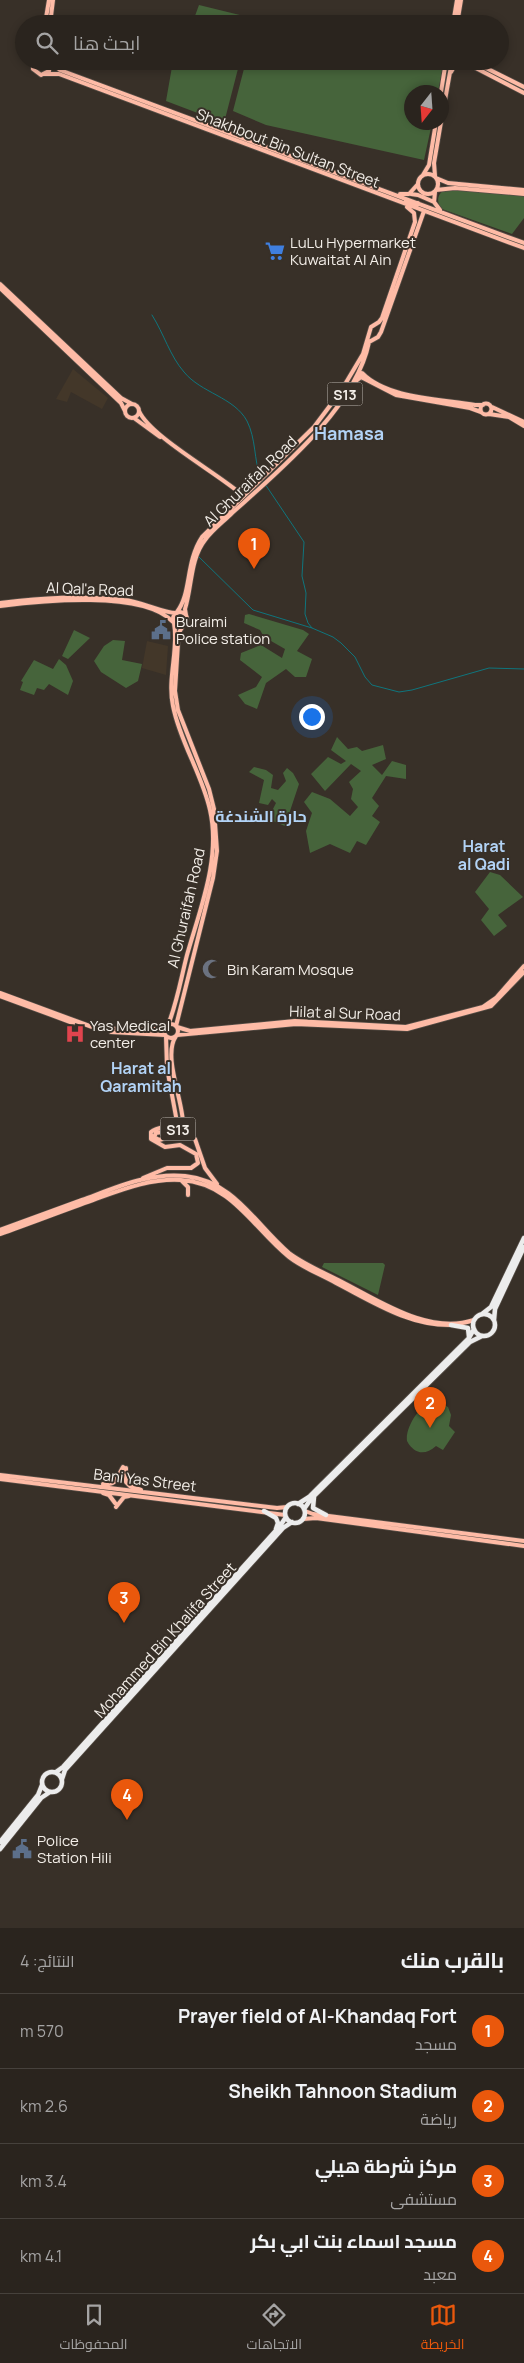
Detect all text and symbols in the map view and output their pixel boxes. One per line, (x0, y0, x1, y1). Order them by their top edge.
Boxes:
search box (15, 15, 509, 70)
icon: search (33, 29, 61, 57)
text: ابحث هنا (73, 30, 140, 56)
north arrow (404, 85, 449, 130)
street label: Shakhbout Bin Sultan Street (193, 103, 383, 193)
place label: LuLu Hypermarket Kuwaitat Al Ain (290, 232, 416, 270)
supermarket icon: LuLu Hypermarket Kuwaitat Al Ain (264, 240, 286, 262)
road number: S13 (328, 382, 362, 406)
district label: Hamasa (314, 421, 384, 445)
street label: Al Ghuraifah Road (199, 431, 301, 531)
pin: 1 (238, 528, 270, 569)
street label: Al Qal'a Road (46, 577, 134, 601)
place label: Buraimi Police station (176, 611, 270, 649)
public building icon: Buraimi Police station (150, 619, 172, 641)
your location (299, 704, 325, 730)
district label: حارة الشندغة (215, 805, 307, 827)
district label: Harat al Qadi (458, 835, 510, 875)
street label: Al Ghuraifah Road (162, 846, 210, 970)
mosque icon: Bin Karam Mosque (201, 958, 223, 980)
place label: Bin Karam Mosque (227, 959, 354, 980)
street label: Hilat al Sur Road (289, 1001, 401, 1025)
place label: Yas Medical center (90, 1015, 170, 1053)
hospital icon: Yas Medical center (64, 1023, 86, 1045)
district label: Harat al Qaramitah (100, 1057, 182, 1097)
road number: S13 (160, 1118, 196, 1140)
pin: 2 (414, 1387, 446, 1428)
street label: Bani Yas Street (92, 1463, 198, 1497)
street label: Mohammed Bin Khalifa Street (89, 1558, 241, 1722)
pin: 3 (108, 1582, 140, 1623)
pin: 4 (111, 1779, 143, 1820)
place label: Police Station Hili (37, 1830, 112, 1868)
public building icon: Police Station Hili (11, 1838, 33, 1860)
text: بالقرب منك (401, 1946, 504, 1974)
text: النتائج: 4 (20, 1950, 75, 1972)
text: Prayer field of Al-Khandaq Fort (178, 2003, 457, 2029)
text: 570 m (20, 2020, 64, 2042)
text: 1 (485, 2020, 492, 2042)
text: مسجد (415, 2033, 457, 2055)
text: Sheikh Tahnoon Stadium (228, 2078, 457, 2104)
text: 2.6 km (20, 2095, 68, 2117)
text: 2 (483, 2095, 493, 2117)
text: رياضة (420, 2108, 457, 2130)
text: مركز شرطة هيلي (315, 2153, 457, 2179)
text: 3.4 km (20, 2170, 67, 2192)
text: 3 (483, 2170, 493, 2192)
text: مستشفى (390, 2188, 457, 2210)
text: مسجد اسماء بنت ابي بكر (250, 2228, 457, 2254)
text: 4.1 km (20, 2245, 62, 2267)
text: 4 (483, 2245, 493, 2267)
text: معبد (423, 2263, 457, 2285)
tab: المحفوظات (59, 2301, 128, 2357)
tab: الاتجاهات (247, 2301, 302, 2357)
tab: الخريطة (421, 2301, 465, 2357)

